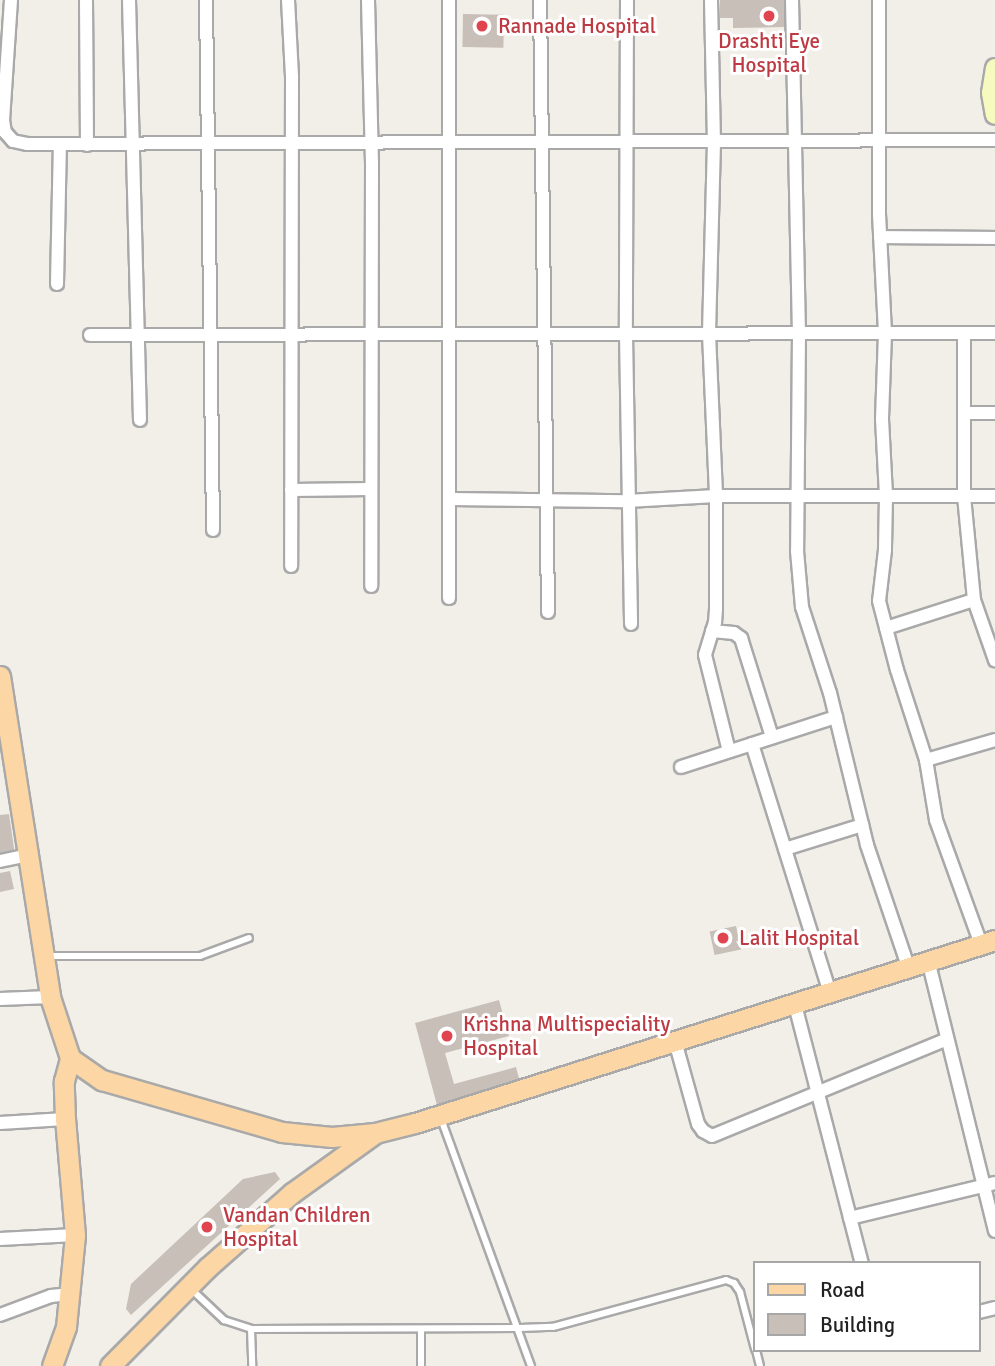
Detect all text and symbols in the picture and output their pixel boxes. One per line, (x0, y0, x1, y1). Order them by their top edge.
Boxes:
marker: Drashti Eye Hospital (759, 6, 779, 26)
place label: Rannade Hospital (498, 13, 656, 39)
marker: Rannade Hospital (472, 16, 492, 36)
place label: Drashti Eye Hospital (718, 28, 820, 78)
place label: Lalit Hospital (739, 925, 859, 951)
marker: Lalit Hospital (713, 928, 733, 948)
place label: Krishna Multispeciality Hospital (463, 1011, 670, 1061)
marker: Krishna Multispeciality Hospital (437, 1026, 457, 1046)
place label: Vandan Children Hospital (223, 1202, 370, 1252)
marker: Vandan Children Hospital (197, 1217, 217, 1237)
legend (754, 1261, 981, 1352)
text: Road (820, 1277, 865, 1303)
text: Building (820, 1312, 895, 1338)

